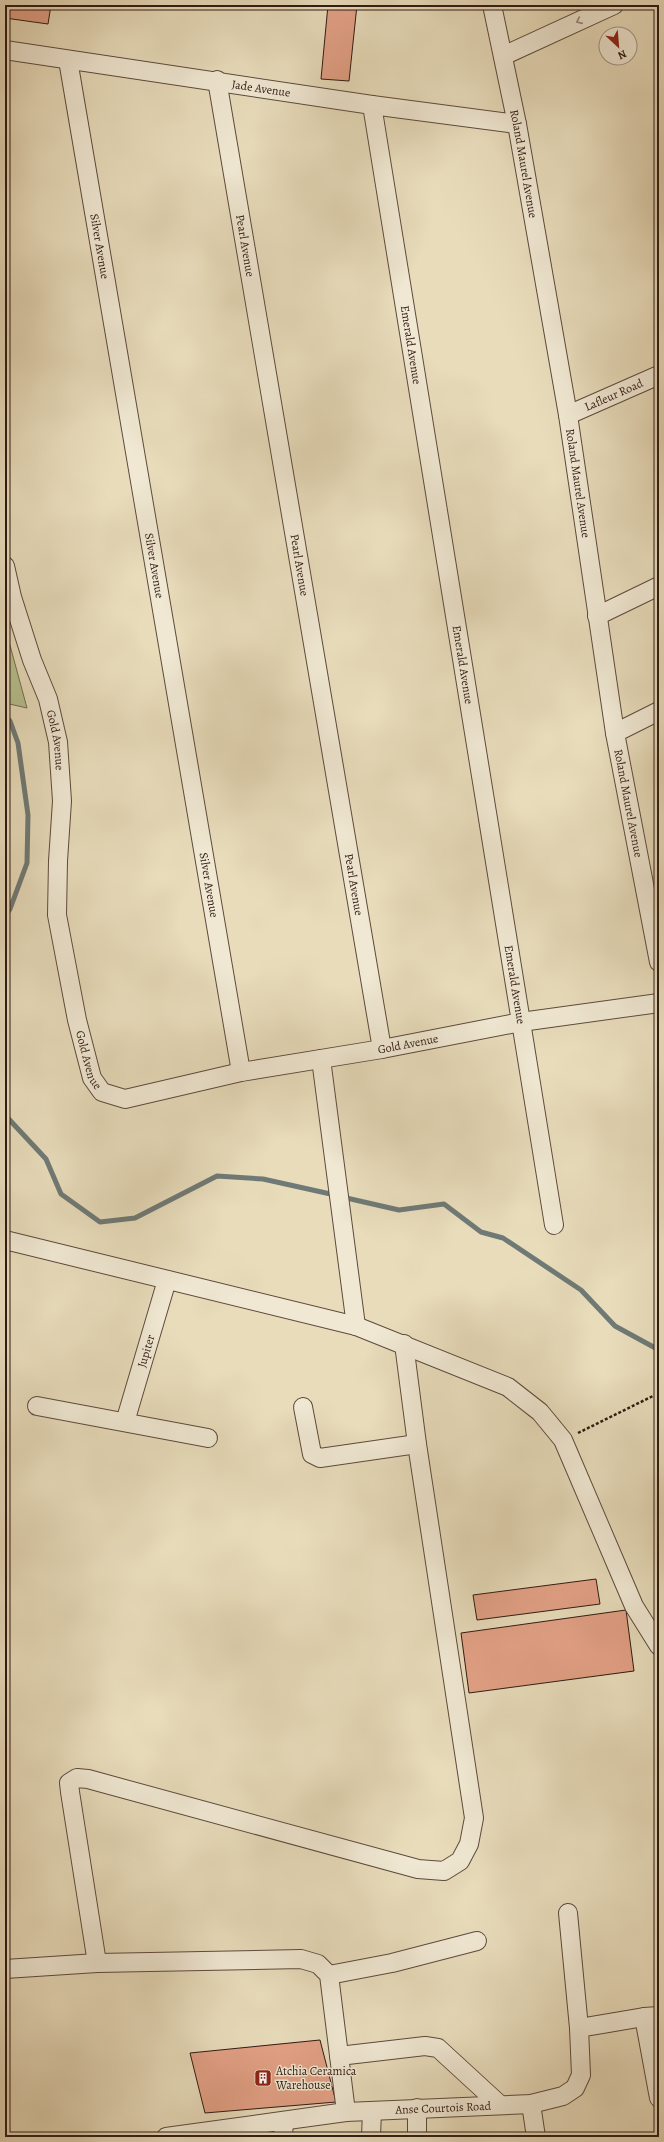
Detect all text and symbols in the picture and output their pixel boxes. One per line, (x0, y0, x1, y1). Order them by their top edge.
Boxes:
one-way arrow (575, 16, 583, 24)
north arrow (598, 26, 638, 66)
text: N (615, 46, 629, 63)
street label: Jade Avenue (231, 76, 292, 101)
street label: Roland Maurel Avenue (506, 108, 541, 219)
street label: Silver Avenue (86, 212, 113, 280)
street label: Pearl Avenue (232, 213, 258, 278)
street label: Emerald Avenue (397, 304, 425, 386)
street label: Lafleur Road (582, 375, 646, 415)
street label: Roland Maurel Avenue (562, 428, 594, 539)
street label: Silver Avenue (141, 532, 168, 600)
street label: Pearl Avenue (286, 533, 313, 597)
street label: Emerald Avenue (449, 624, 477, 705)
street label: Gold Avenue (43, 708, 68, 771)
street label: Roland Maurel Avenue (610, 748, 647, 859)
street label: Silver Avenue (196, 851, 222, 919)
street label: Pearl Avenue (341, 852, 367, 917)
street label: Emerald Avenue (501, 944, 529, 1025)
street label: Gold Avenue (72, 1029, 106, 1093)
street label: Gold Avenue (377, 1030, 440, 1058)
street label: Jupiter (134, 1332, 159, 1370)
place label: Atchia Ceramica Warehouse (275, 2063, 357, 2093)
building icon: Atchia Ceramica Warehouse (253, 2068, 273, 2088)
street label: Anse Courtois Road (394, 2098, 492, 2118)

